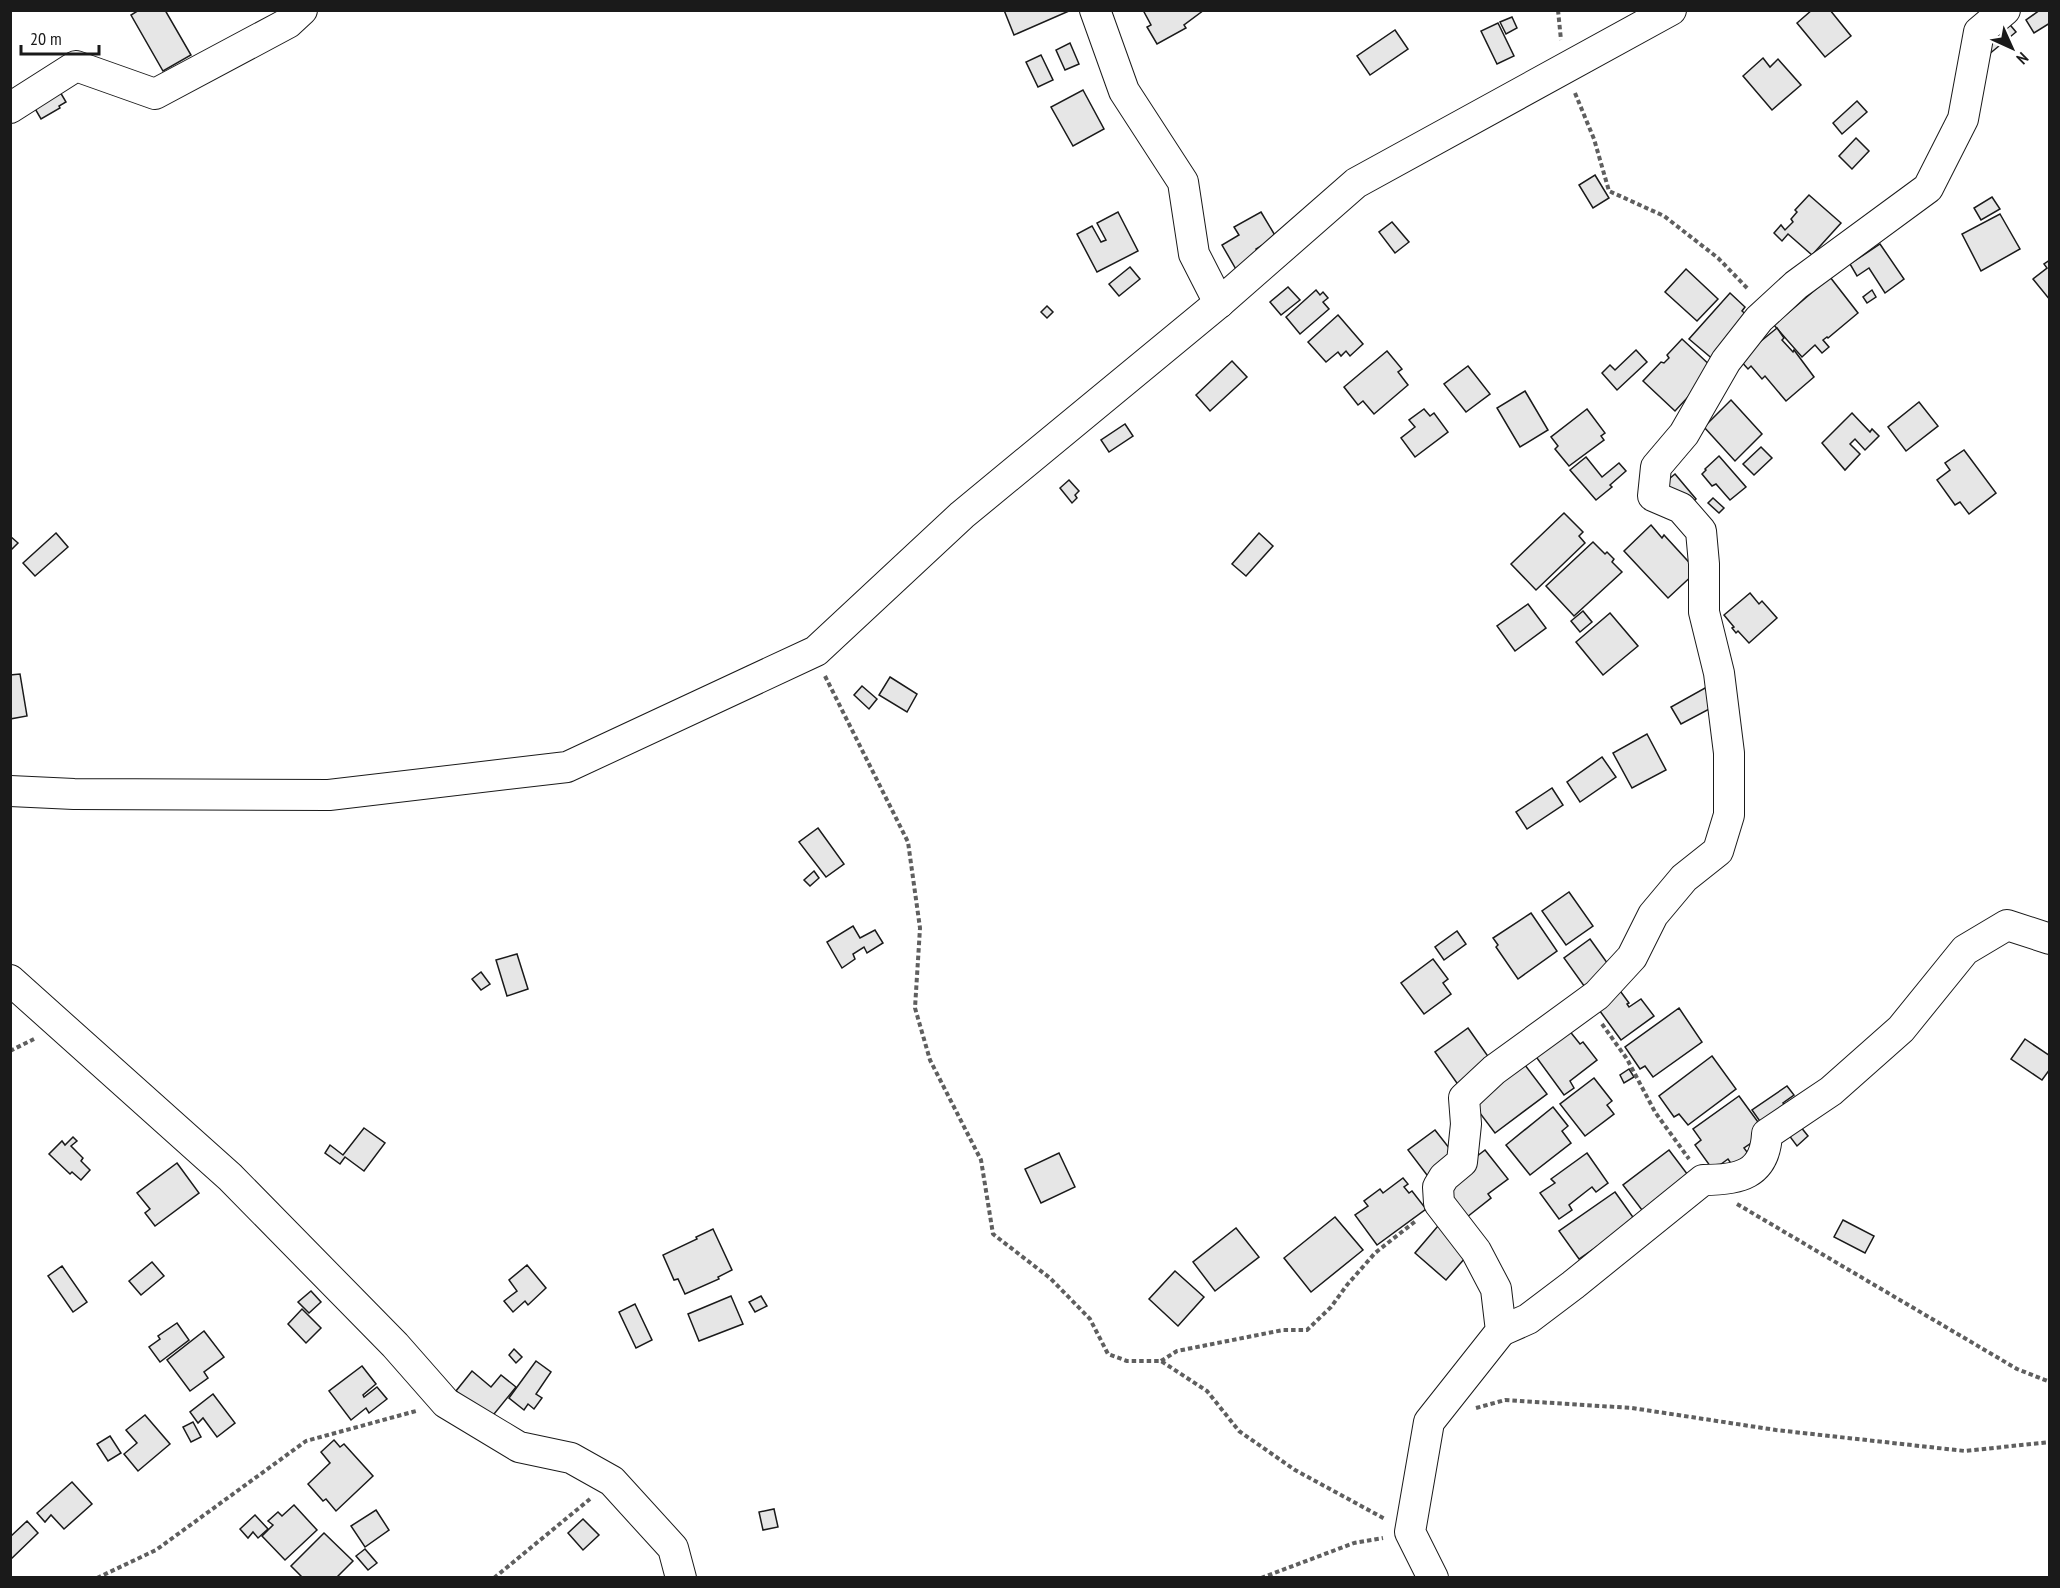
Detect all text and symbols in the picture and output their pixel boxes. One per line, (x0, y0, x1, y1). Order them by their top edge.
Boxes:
scale bar (21, 18, 99, 56)
north arrow (1982, 18, 2042, 78)
text: 20 m (30, 27, 62, 50)
text: N (2012, 48, 2033, 69)

